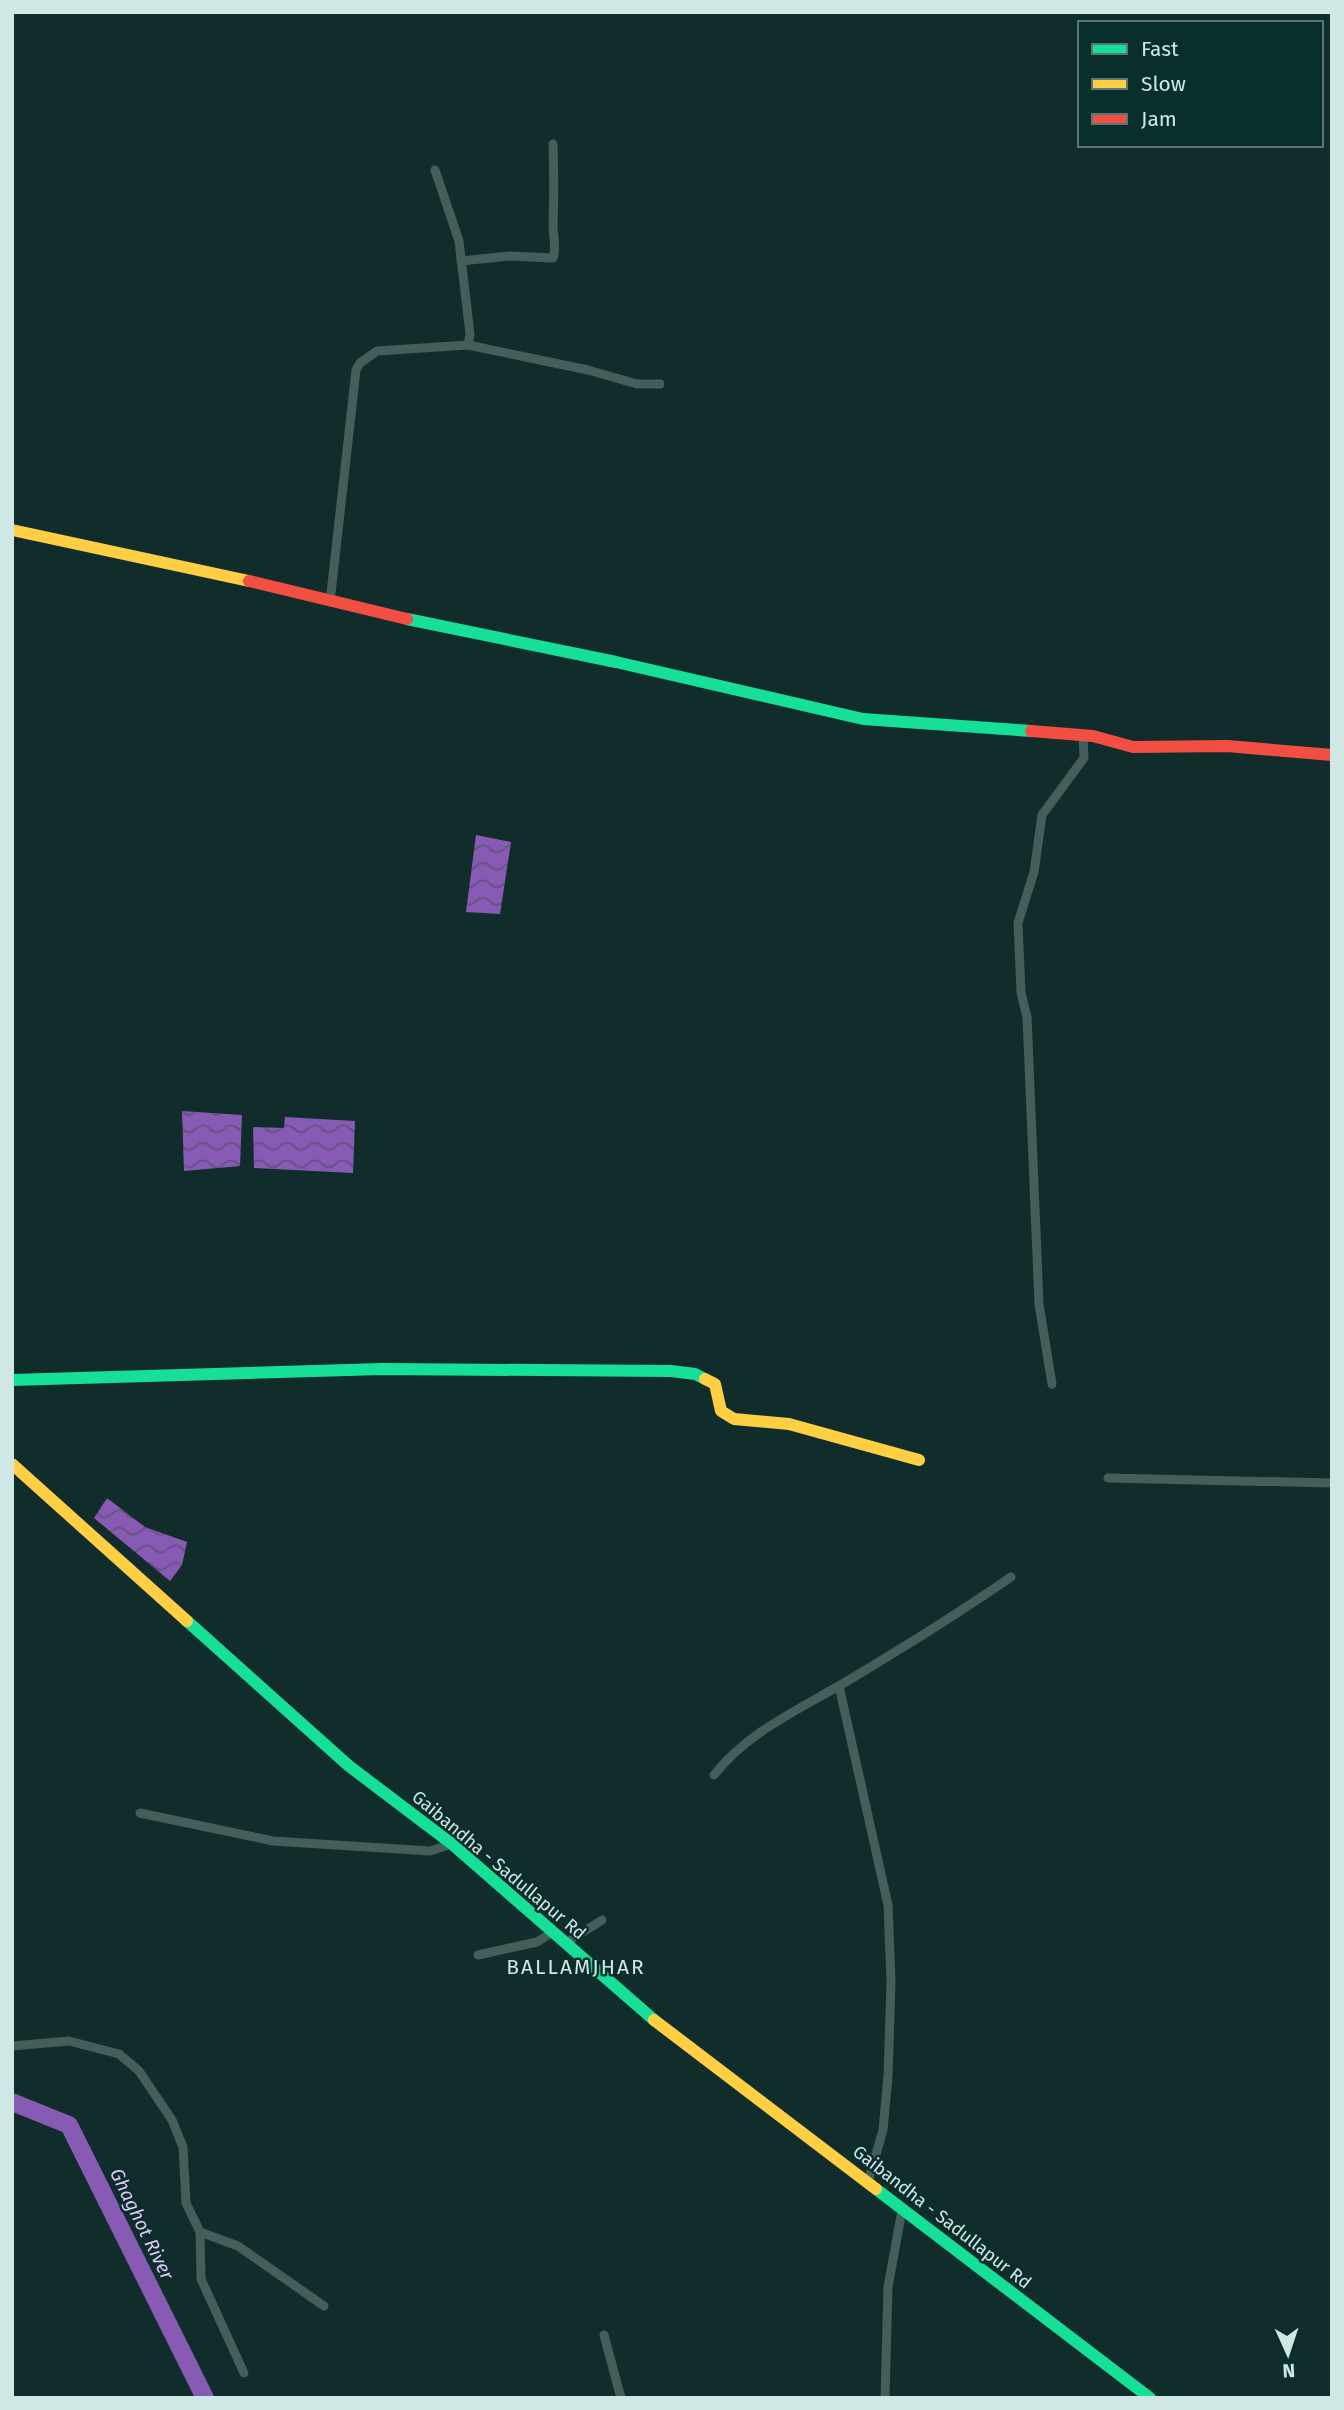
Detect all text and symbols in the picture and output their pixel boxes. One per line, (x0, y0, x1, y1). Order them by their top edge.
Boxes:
legend (1078, 21, 1323, 147)
text: Fast (1141, 36, 1179, 62)
text: Slow (1141, 71, 1186, 97)
text: Jam (1141, 106, 1177, 132)
street label: Gaibandha - Sadullapur Rd (408, 1786, 590, 1944)
district label: BALLAMJHAR (506, 1954, 646, 1980)
street label: Gaibandha - Sadullapur Rd (848, 2141, 1036, 2293)
water label: Ghaghot River (105, 2164, 179, 2284)
north arrow (1253, 2319, 1323, 2389)
text: N (1282, 2359, 1296, 2382)

